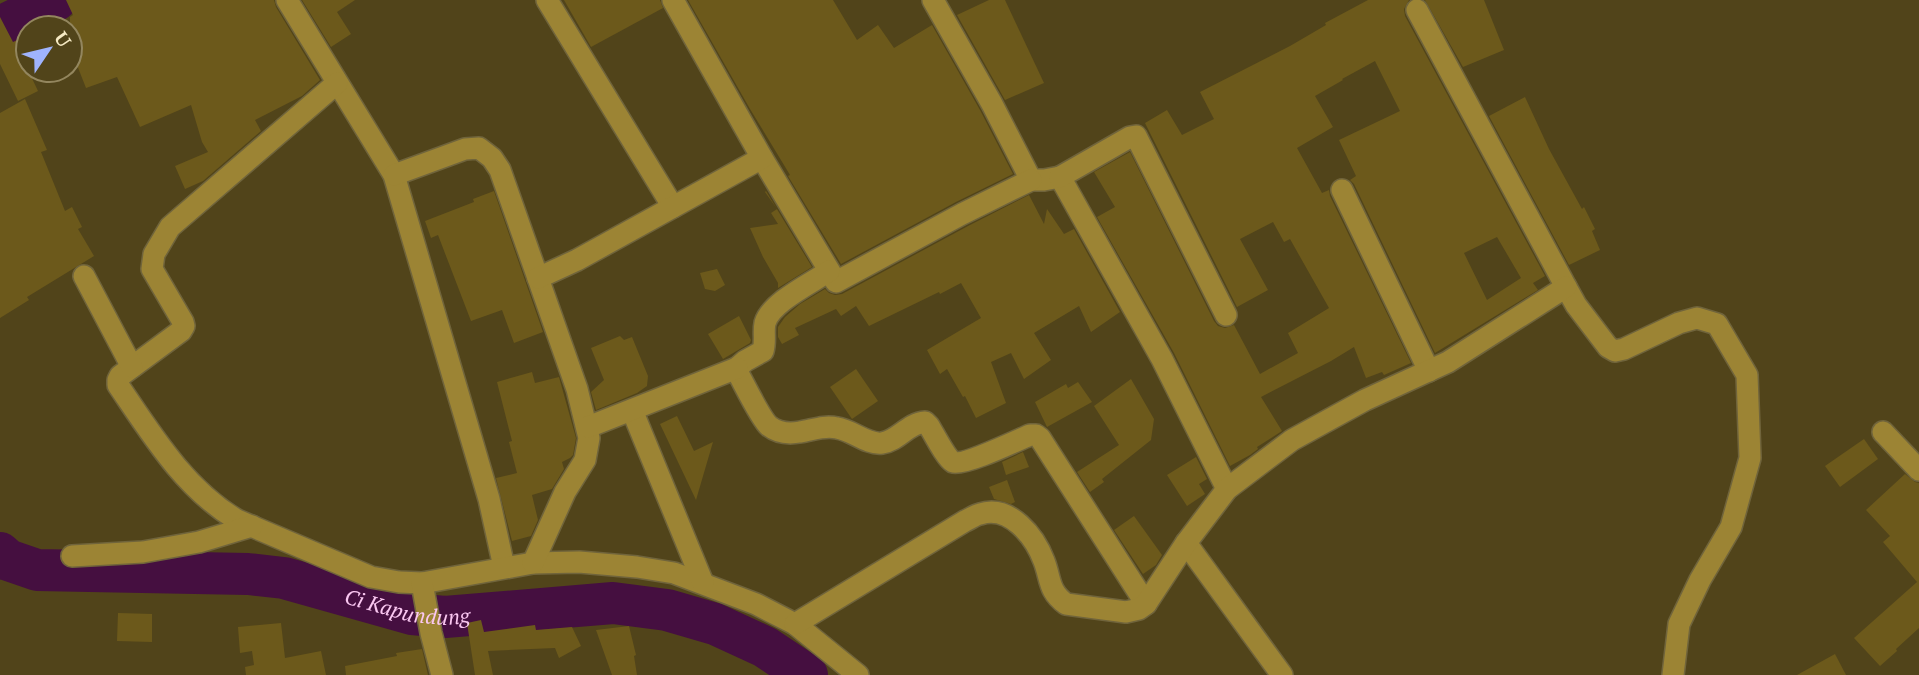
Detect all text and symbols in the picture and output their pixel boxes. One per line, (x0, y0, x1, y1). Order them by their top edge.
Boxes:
north arrow (14, 14, 84, 84)
text: U (49, 26, 78, 52)
water label: Ci Kapundung (342, 582, 473, 631)

